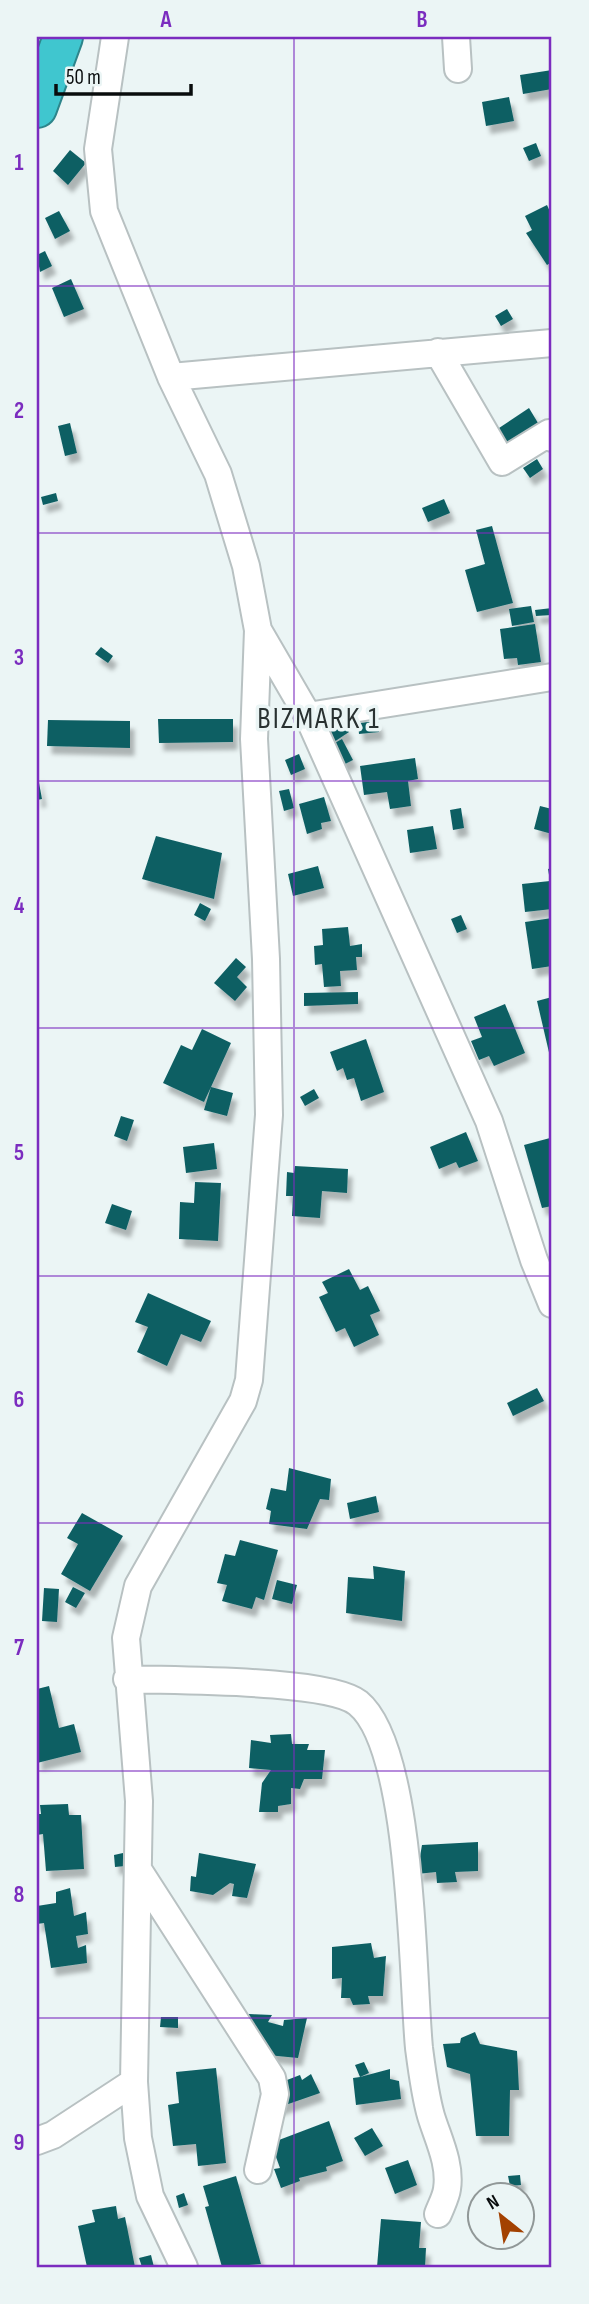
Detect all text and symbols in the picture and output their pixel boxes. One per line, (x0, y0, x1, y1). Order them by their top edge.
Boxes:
text: A (160, 6, 173, 34)
text: B (417, 6, 428, 34)
scale bar (56, 52, 191, 96)
text: 50 m (66, 65, 101, 90)
text: 1 (14, 149, 24, 177)
text: 2 (14, 397, 24, 425)
text: 3 (14, 644, 24, 672)
district label: BIZMARK 1 (257, 701, 381, 737)
text: 4 (14, 892, 25, 920)
text: 5 (14, 1139, 24, 1167)
text: 6 (14, 1386, 24, 1414)
text: 7 (14, 1634, 24, 1662)
text: 8 (14, 1881, 25, 1909)
text: 9 (14, 2129, 24, 2157)
north arrow (466, 2182, 536, 2252)
text: N (483, 2190, 503, 2215)

